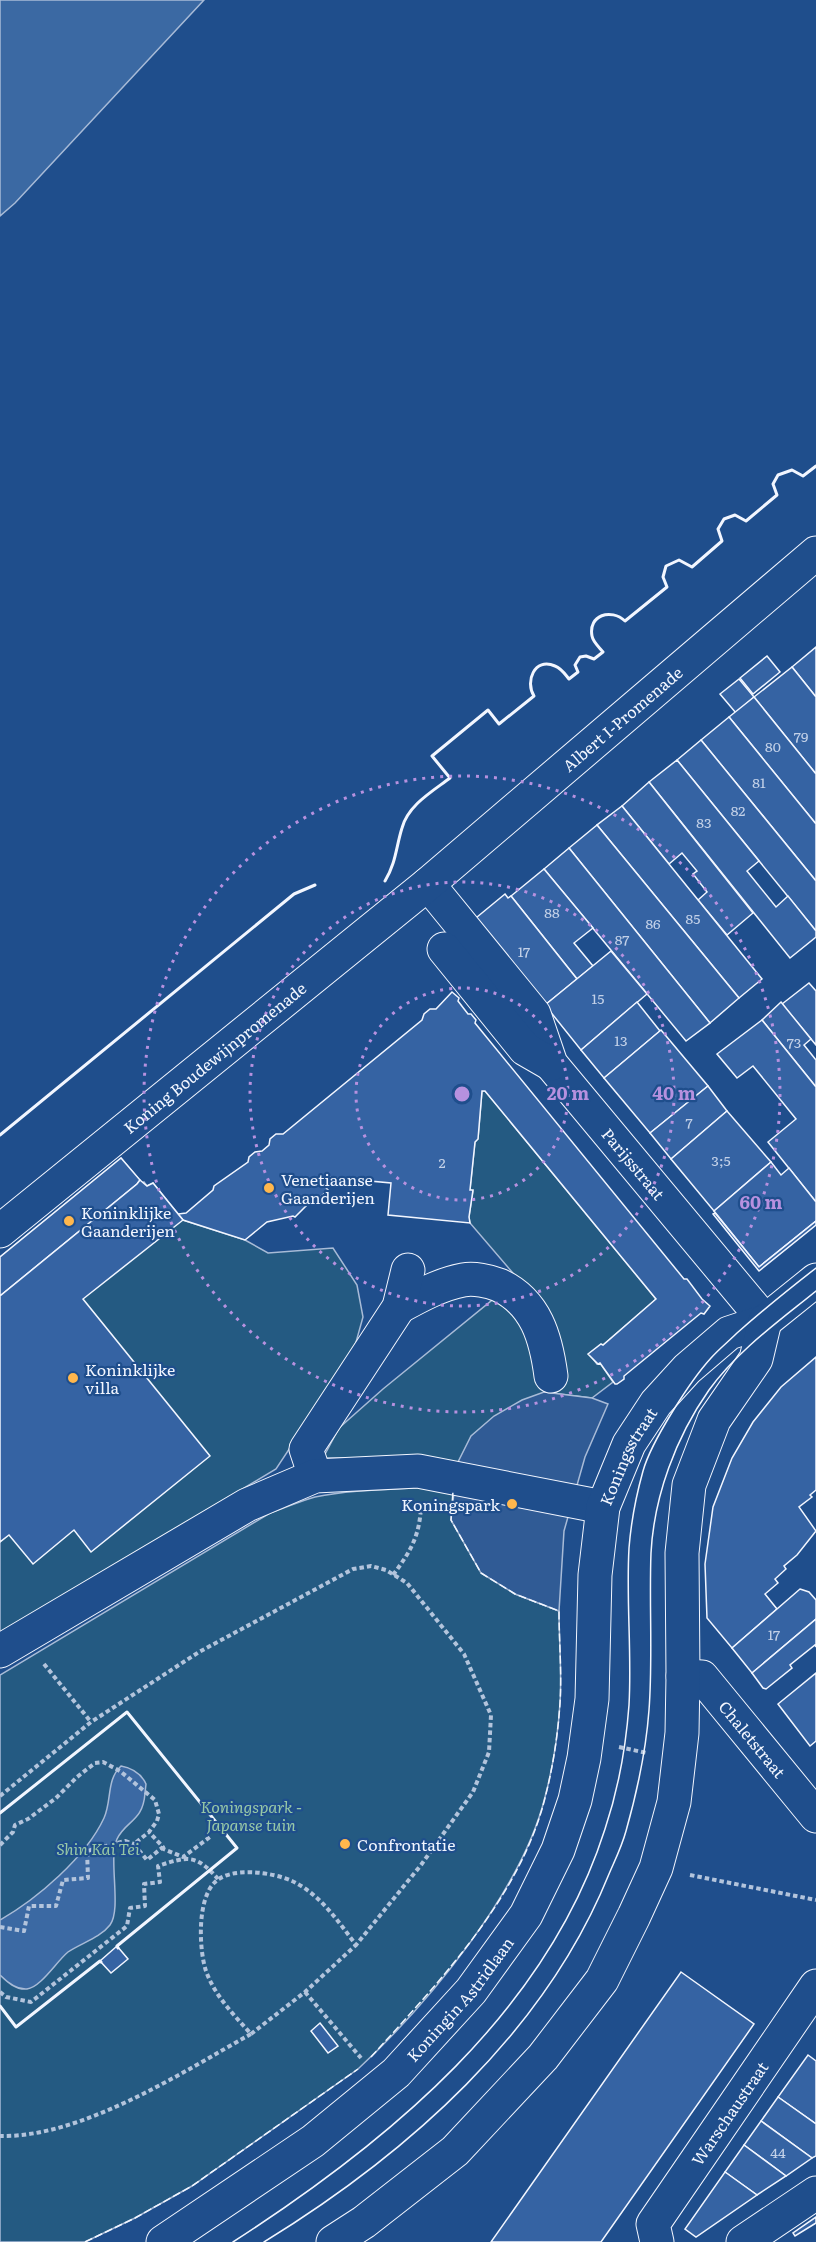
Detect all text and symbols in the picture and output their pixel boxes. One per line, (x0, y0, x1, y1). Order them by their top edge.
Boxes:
street label: Albert I-Promenade (557, 660, 687, 777)
house number: 79 (794, 726, 808, 746)
house number: 80 (765, 736, 781, 756)
house number: 81 (752, 772, 766, 792)
house number: 82 (731, 800, 745, 820)
house number: 83 (696, 812, 712, 832)
house number: 88 (544, 902, 560, 922)
house number: 85 (686, 908, 700, 928)
house number: 86 (645, 913, 661, 933)
house number: 87 (615, 929, 629, 949)
house number: 17 (518, 941, 530, 961)
street label: Koning Boudewijnpromenade (118, 976, 311, 1139)
house number: 15 (592, 988, 604, 1008)
house number: 13 (614, 1030, 628, 1050)
house number: 73 (787, 1032, 801, 1052)
text: 20 m (547, 1079, 589, 1106)
text: 40 m (652, 1079, 696, 1106)
centre of rings (452, 1084, 472, 1104)
house number: 7 (685, 1112, 693, 1132)
street label: Parijsstraat (597, 1122, 671, 1205)
house number: 3;5 (711, 1150, 731, 1170)
house number: 2 (438, 1152, 446, 1172)
place label: Venetiaanse Gaanderijen (281, 1167, 375, 1209)
marker: Venetiaanse Gaanderijen (262, 1181, 276, 1195)
text: 60 m (739, 1188, 783, 1215)
place label: Koninklijke Gaanderijen (81, 1200, 175, 1242)
marker: Koninklijke Gaanderijen (62, 1214, 76, 1228)
place label: Koninklijke villa (85, 1357, 175, 1399)
marker: Koninklijke villa (66, 1371, 80, 1385)
street label: Koningsstraat (593, 1402, 663, 1509)
place label: Koningspark (401, 1492, 500, 1516)
marker: Koningspark (505, 1497, 519, 1511)
house number: 17 (768, 1624, 780, 1644)
street label: Chaletstraat (714, 1695, 792, 1783)
park label: Koningspark - Japanse tuin (200, 1794, 302, 1836)
place label: Confrontatie (357, 1832, 455, 1856)
park label: Shin Kai Tei (56, 1836, 140, 1860)
marker: Confrontatie (338, 1837, 352, 1851)
street label: Koningin Astridlaan (400, 1931, 519, 2067)
street label: Warschaustraat (685, 2056, 774, 2170)
house number: 44 (770, 2142, 786, 2162)

